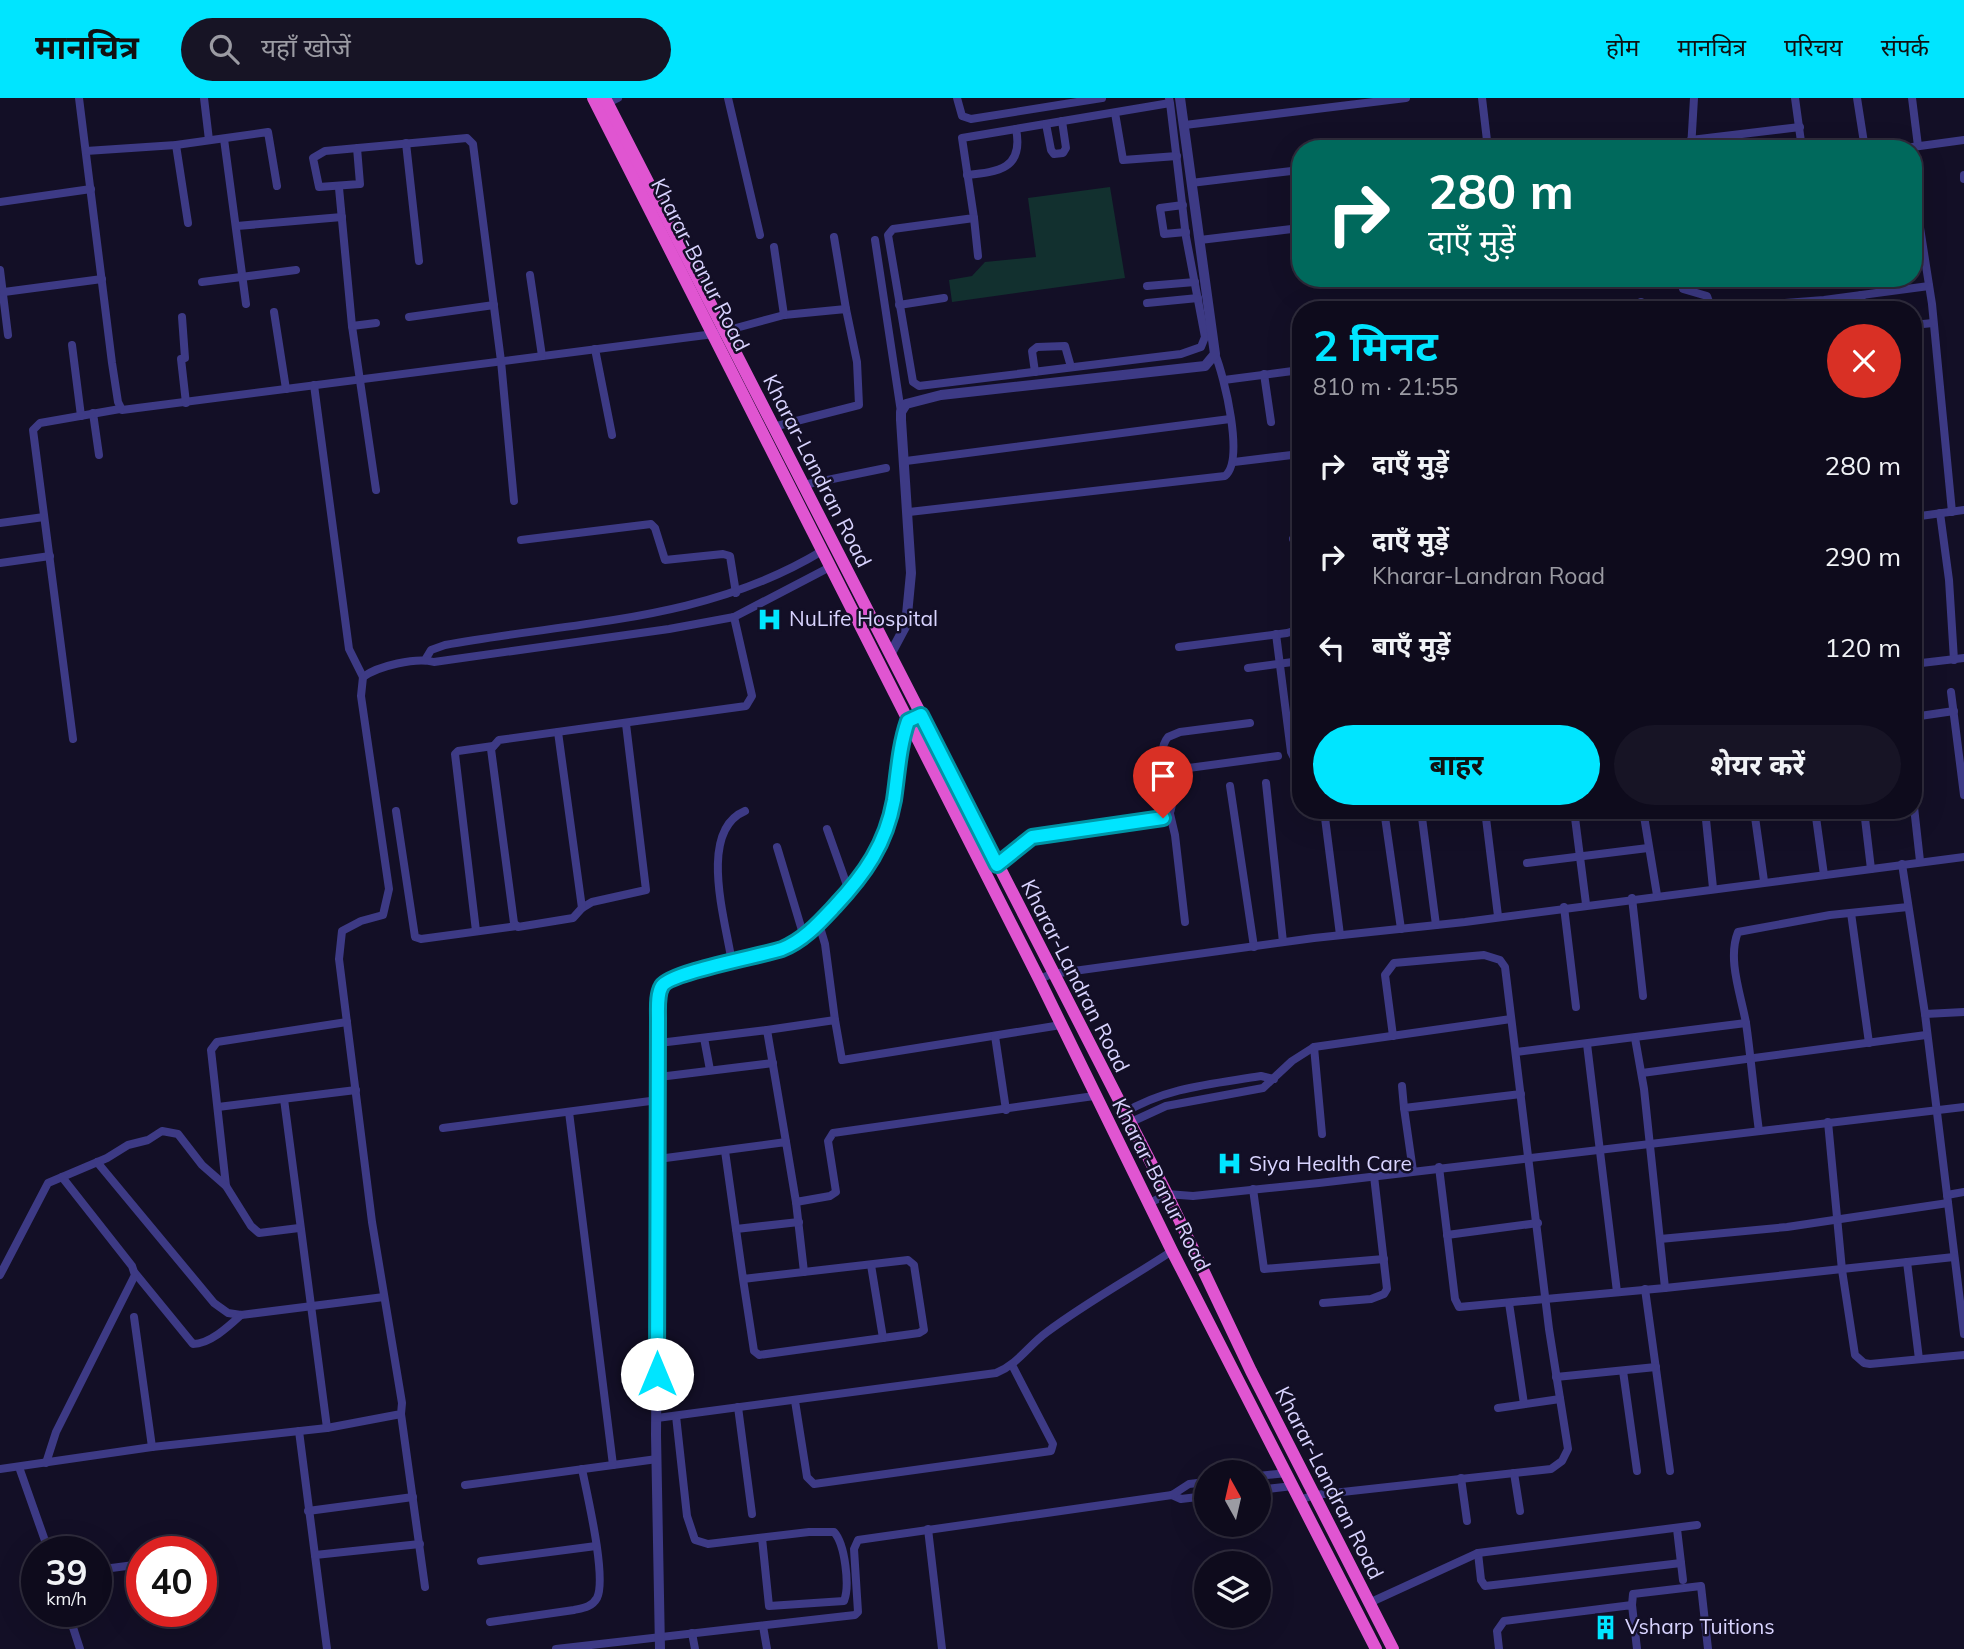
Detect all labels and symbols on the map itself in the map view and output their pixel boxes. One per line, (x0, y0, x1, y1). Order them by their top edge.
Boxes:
street label: Kharar-Banur Road (646, 174, 756, 355)
street label: Kharar-Landran Road (758, 370, 878, 571)
hospital icon: NuLife Hospital (755, 605, 783, 633)
place label: NuLife Hospital (789, 605, 938, 631)
pin (1133, 746, 1193, 818)
street label: Kharar-Landran Road (1016, 875, 1136, 1076)
street label: Kharar-Banur Road (1107, 1094, 1217, 1275)
hospital icon: Siya Health Care (1215, 1150, 1243, 1178)
place label: Siya Health Care (1249, 1150, 1412, 1176)
position arrow (620, 1337, 694, 1411)
street label: Kharar-Landran Road (1270, 1382, 1390, 1583)
north arrow (1194, 1460, 1270, 1536)
speed limit sign: 40 (126, 1536, 217, 1627)
building icon: Vsharp Tuitions (1591, 1613, 1619, 1641)
place label: Vsharp Tuitions (1625, 1613, 1775, 1639)

